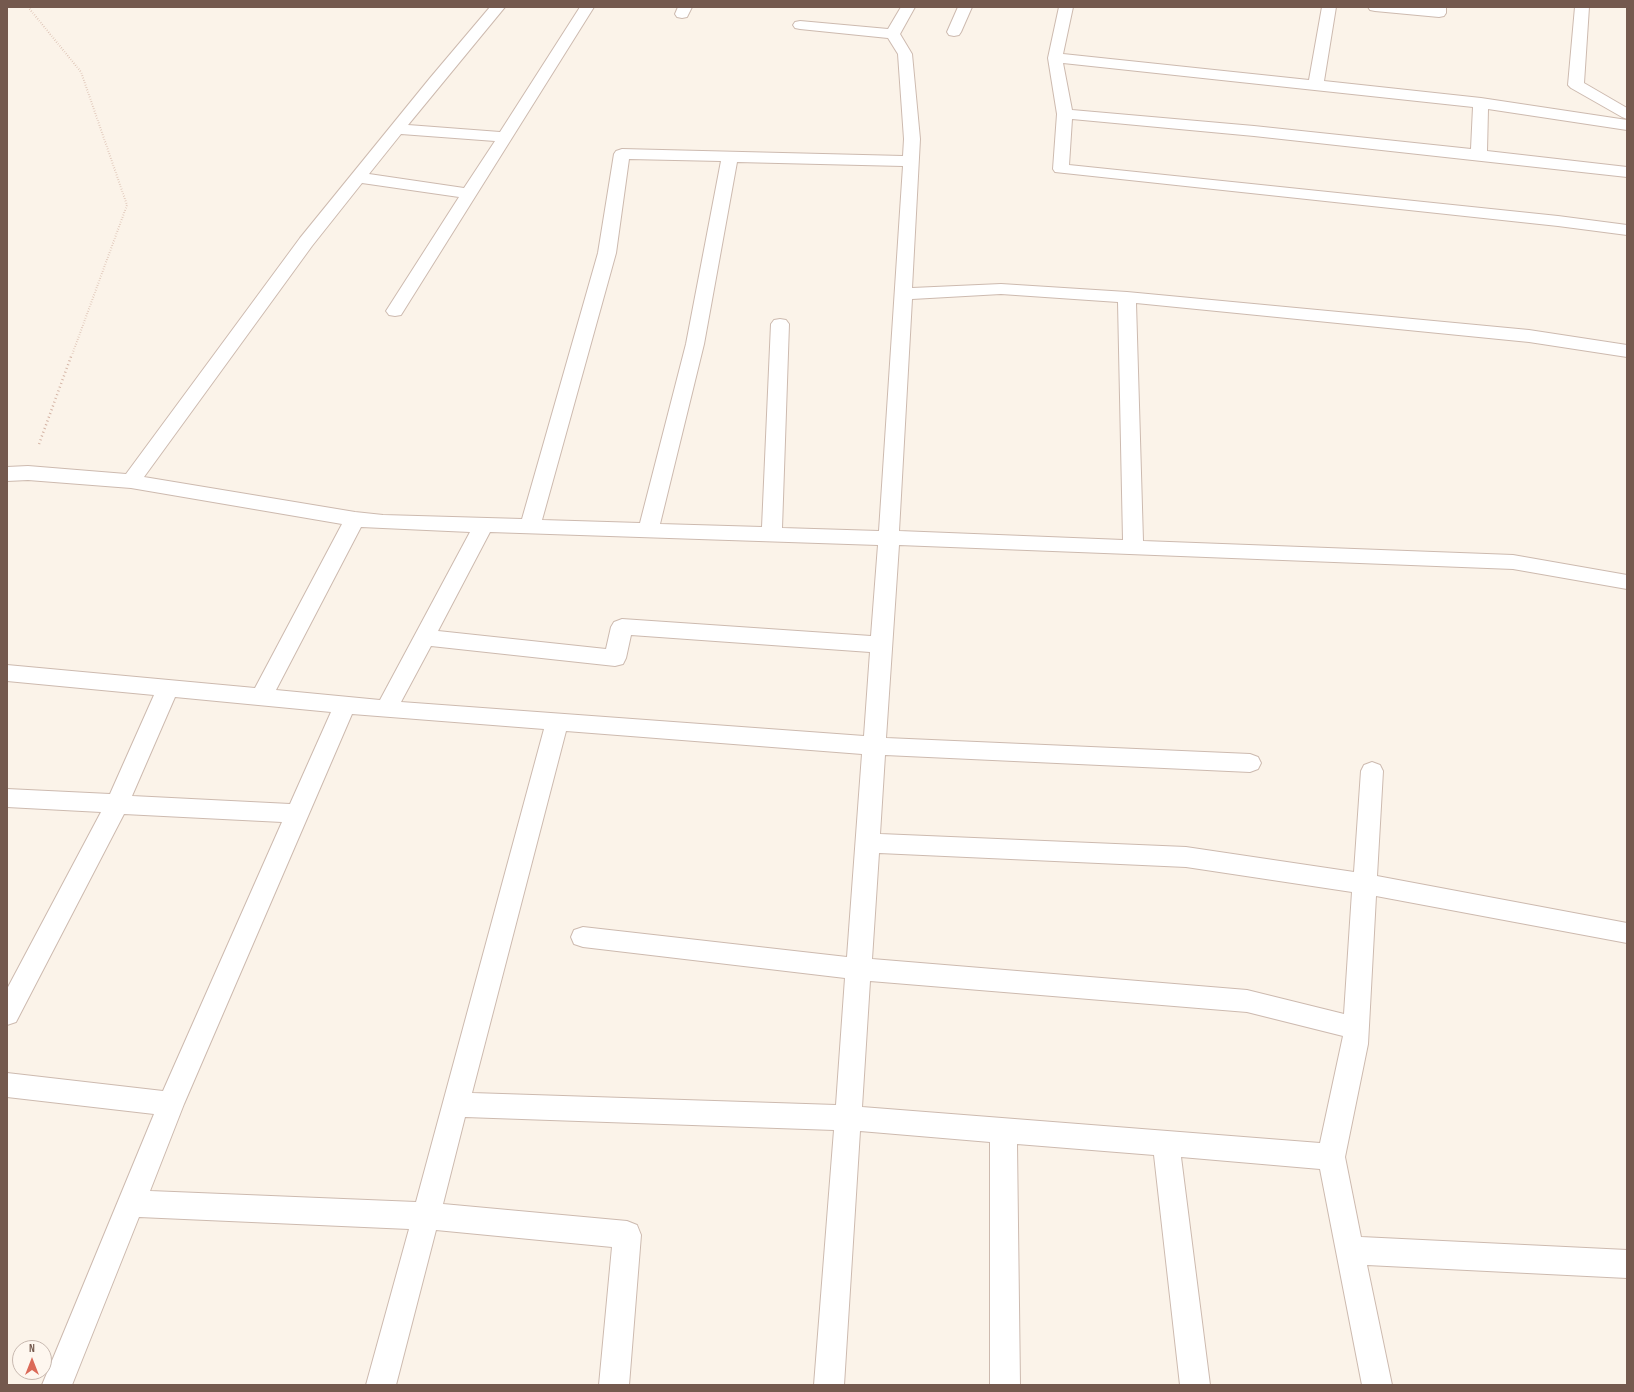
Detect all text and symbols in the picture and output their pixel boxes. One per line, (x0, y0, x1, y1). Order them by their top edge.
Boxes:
north arrow (12, 1340, 52, 1380)
text: N (29, 1342, 35, 1355)

